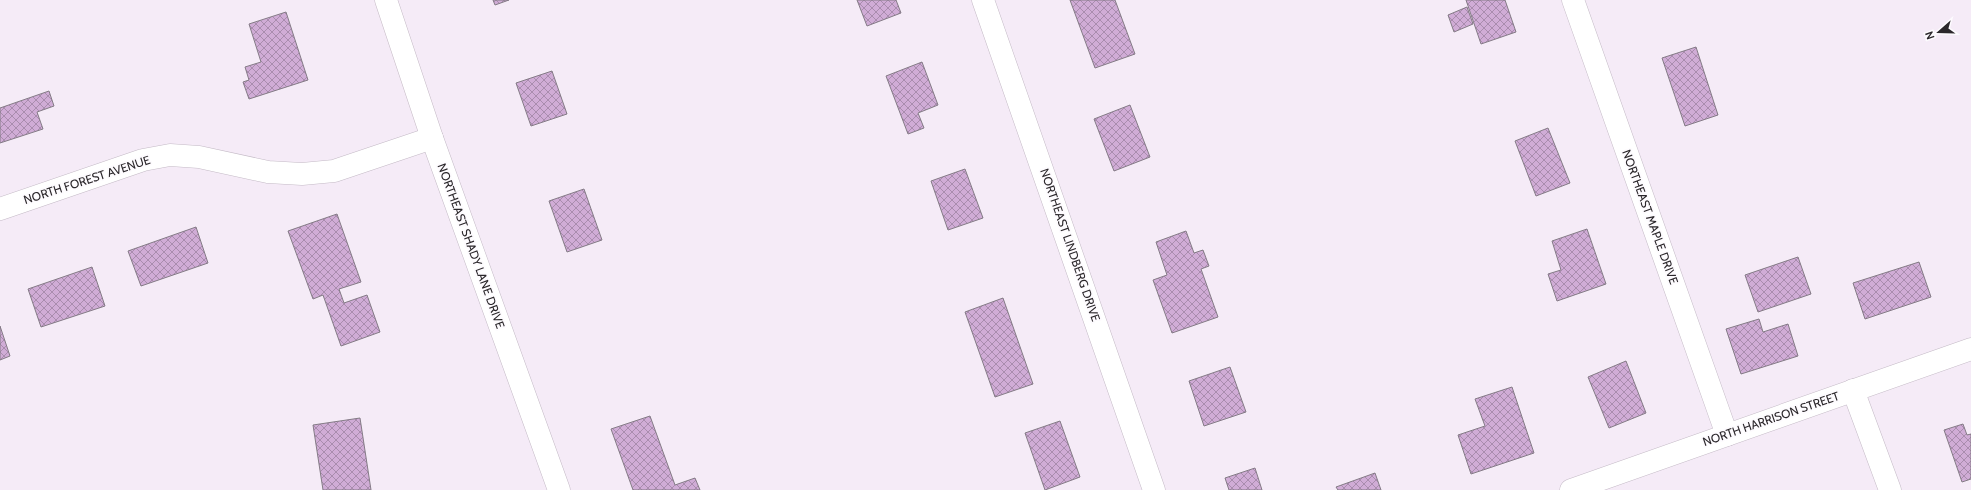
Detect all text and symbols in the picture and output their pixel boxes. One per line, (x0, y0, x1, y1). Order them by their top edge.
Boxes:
north arrow (1919, 12, 1959, 52)
text: N (1922, 29, 1938, 41)
street label: NORTHEAST MAPLE DRIVE (1619, 147, 1682, 286)
street label: NORTH FOREST AVENUE (22, 152, 152, 207)
street label: NORTHEAST SHADY LANE DRIVE (435, 161, 509, 331)
street label: NORTHEAST LINDBERG DRIVE (1037, 166, 1104, 324)
street label: NORTH HARRISON STREET (1701, 388, 1842, 449)

